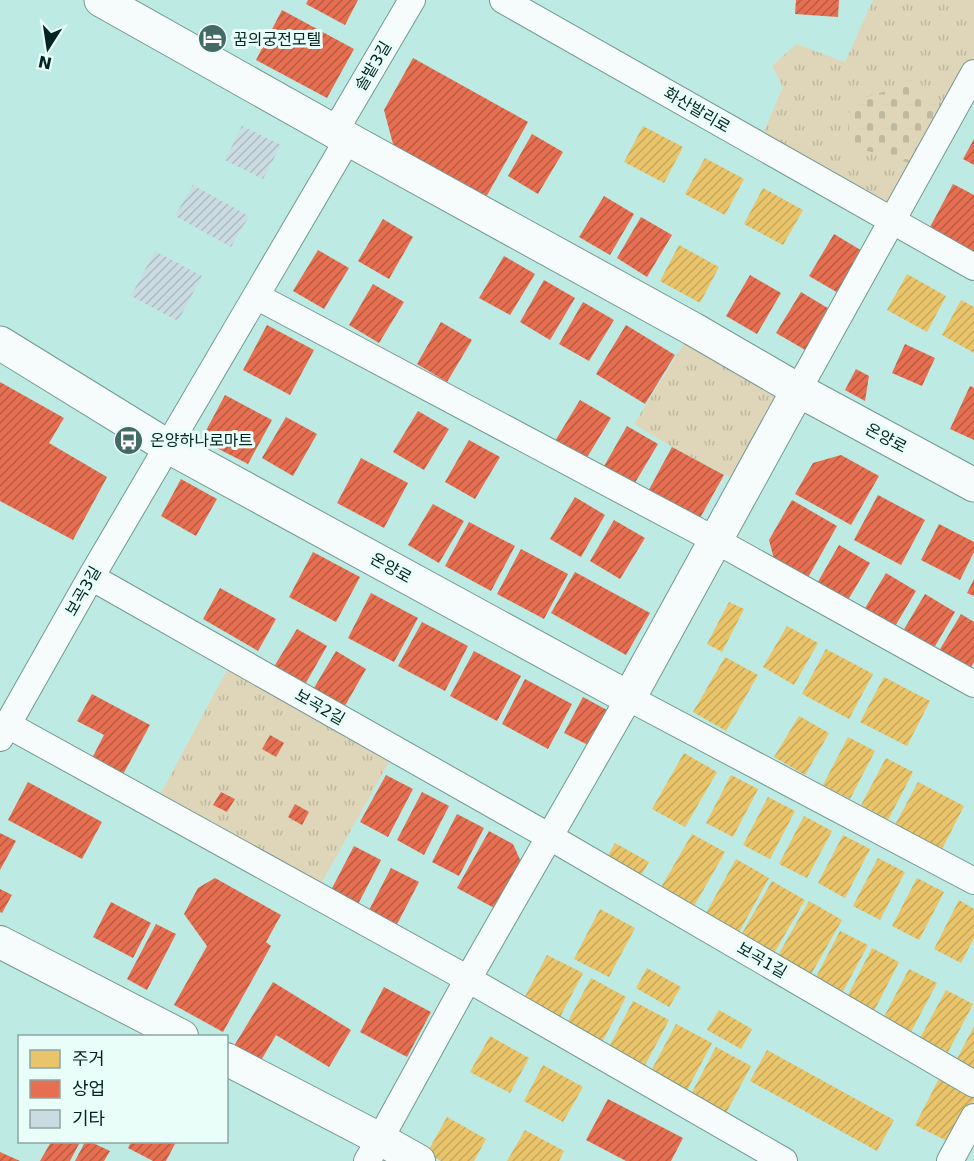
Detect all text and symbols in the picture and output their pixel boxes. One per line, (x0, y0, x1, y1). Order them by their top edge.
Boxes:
north arrow (18, 18, 78, 78)
hotel icon: 꿈의궁전모텔 (196, 23, 228, 55)
place label: 꿈의궁전모텔 (233, 30, 321, 49)
street label: 솔밭3길 (351, 38, 395, 94)
text: N (36, 51, 54, 73)
street label: 화산발리로 (660, 83, 734, 137)
street label: 온양로 (862, 419, 910, 457)
bus stop icon: 온양하나로마트 (113, 424, 145, 456)
place label: 온양하나로마트 (150, 431, 253, 450)
street label: 온양로 (367, 549, 415, 587)
street label: 보곡3길 (61, 563, 105, 619)
street label: 보곡2길 (292, 685, 348, 729)
street label: 보곡1길 (734, 938, 790, 982)
legend (18, 1035, 228, 1143)
text: 주거 (72, 1048, 105, 1069)
text: 상업 (72, 1078, 105, 1099)
text: 기타 (72, 1108, 106, 1129)

